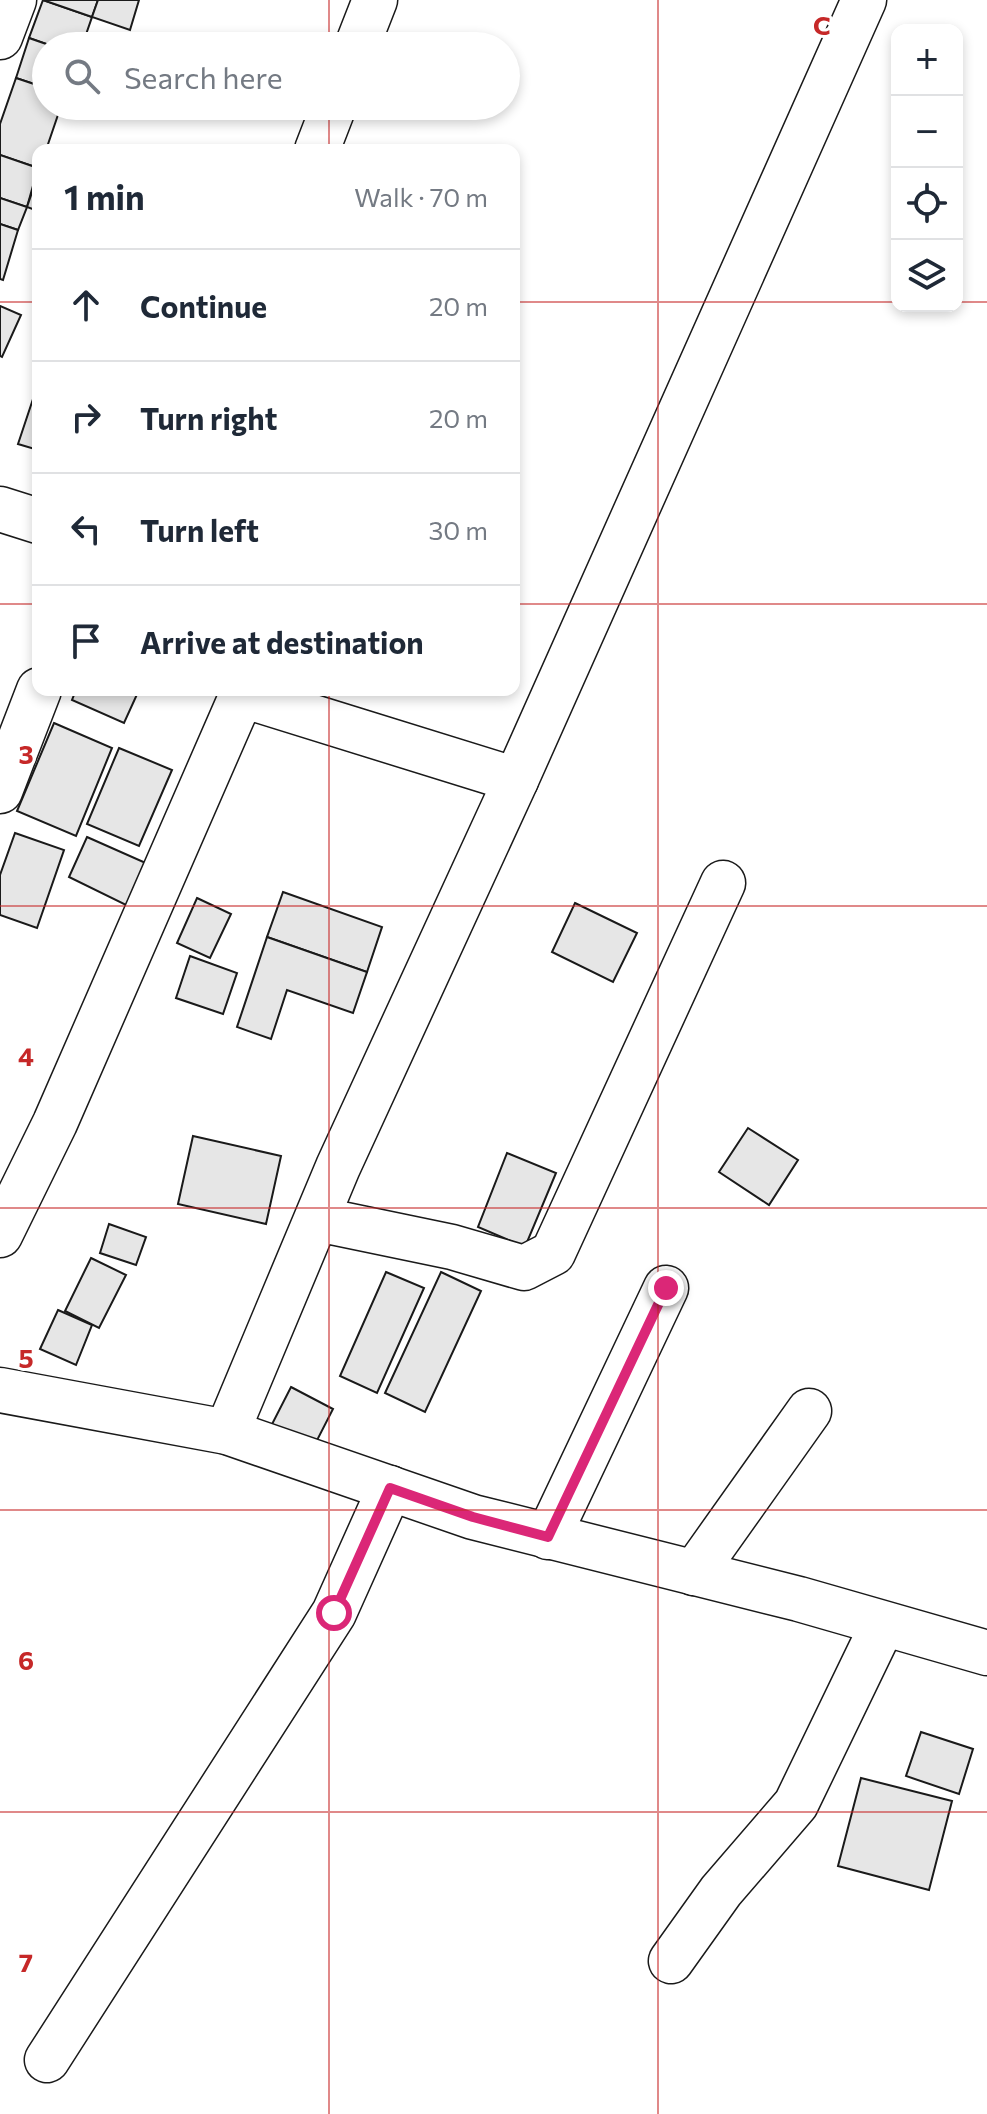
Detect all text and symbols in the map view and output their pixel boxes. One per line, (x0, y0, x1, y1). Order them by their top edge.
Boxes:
text: C (813, 9, 831, 40)
map controls (891, 24, 963, 312)
button: + (891, 24, 963, 96)
search box (32, 32, 520, 120)
icon: search (60, 54, 104, 98)
text: Search here (124, 58, 283, 95)
button: − (891, 96, 963, 168)
button: locate (891, 168, 963, 240)
text: 1 min (64, 175, 145, 217)
text: Walk · 70 m (354, 181, 488, 212)
button: layers (891, 240, 963, 312)
icon: ahead (64, 283, 108, 327)
text: Continue (140, 287, 267, 324)
text: 20 m (429, 290, 488, 321)
icon: right (64, 395, 108, 439)
text: Turn right (140, 399, 277, 436)
text: 20 m (429, 402, 488, 433)
icon: left (64, 507, 108, 551)
text: Turn left (140, 511, 259, 548)
text: 30 m (429, 514, 488, 545)
icon: arrive (64, 619, 108, 663)
text: Arrive at destination (140, 623, 424, 660)
text: 3 (18, 738, 34, 769)
text: 4 (18, 1040, 34, 1071)
route end (648, 1270, 684, 1306)
text: 5 (18, 1342, 34, 1373)
route start (316, 1595, 352, 1631)
text: 6 (18, 1644, 34, 1675)
text: 7 (19, 1946, 33, 1977)

